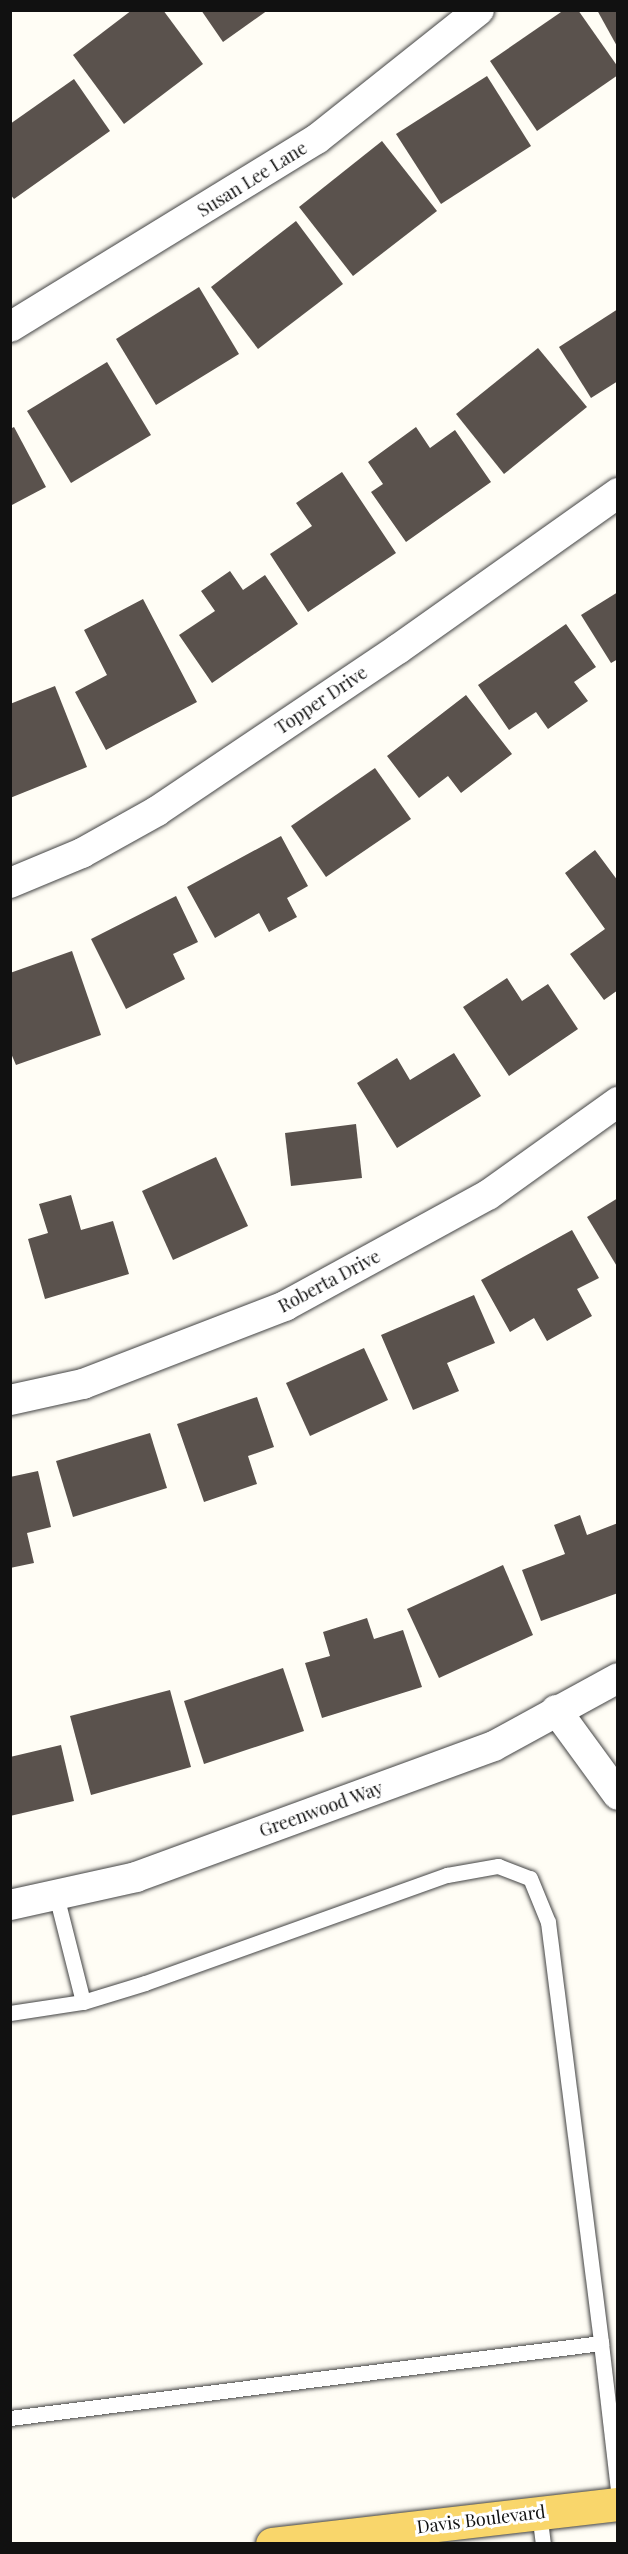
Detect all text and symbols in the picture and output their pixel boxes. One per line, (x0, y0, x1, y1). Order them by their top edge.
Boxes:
street label: Susan Lee Lane (193, 137, 311, 221)
street label: Topper Drive (271, 661, 371, 739)
street label: Roberta Drive (274, 1245, 384, 1317)
street label: Greenwood Way (256, 1776, 386, 1842)
street label: Davis Boulevard (415, 2500, 547, 2538)

